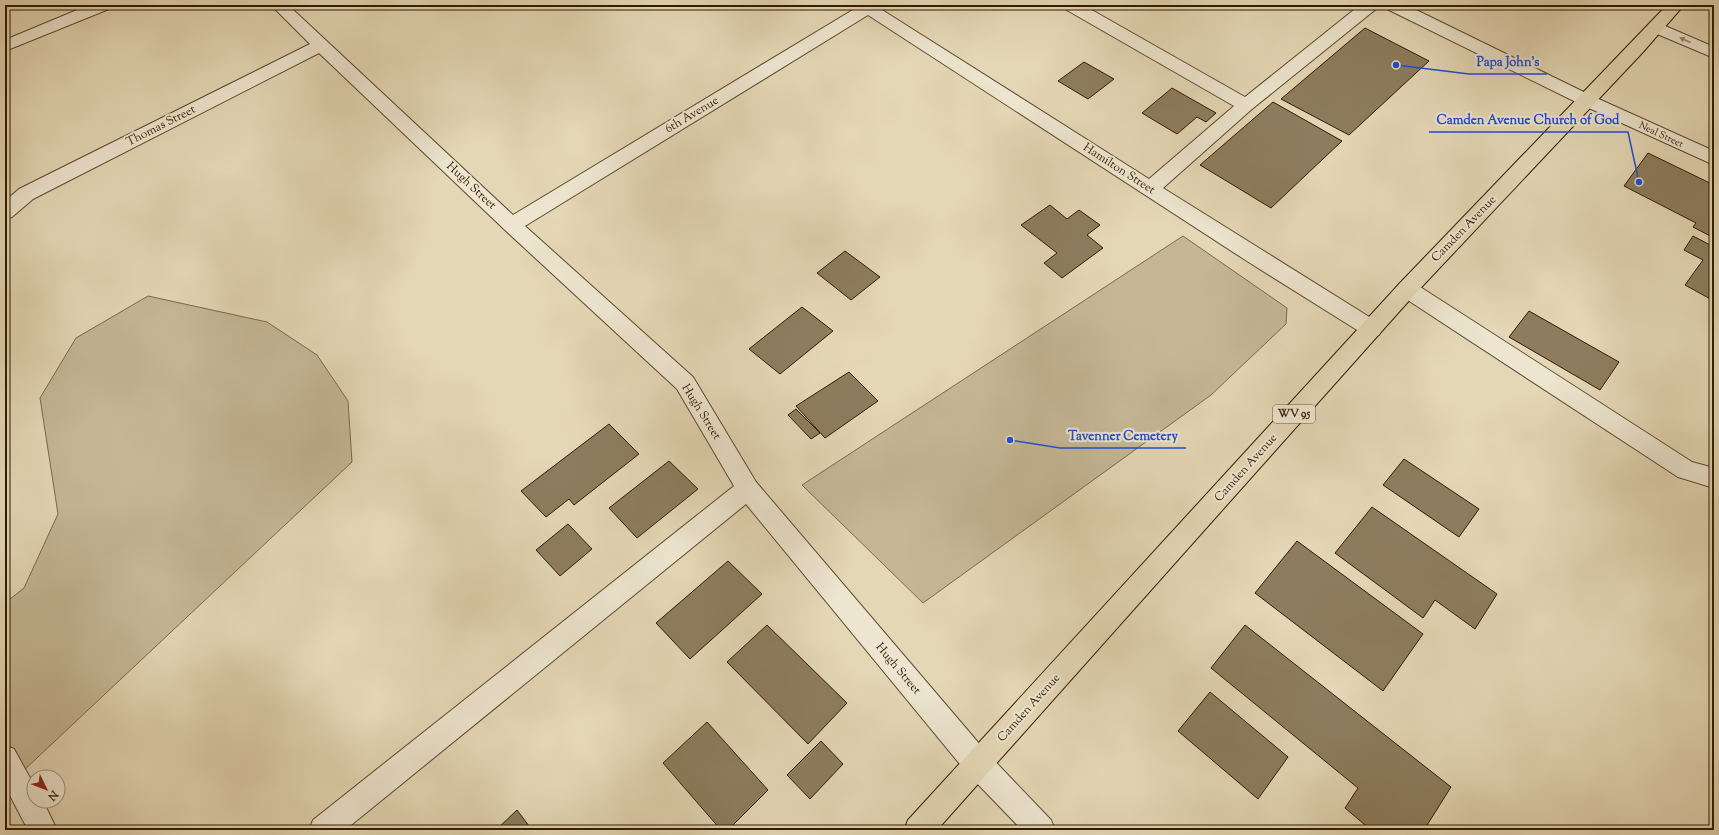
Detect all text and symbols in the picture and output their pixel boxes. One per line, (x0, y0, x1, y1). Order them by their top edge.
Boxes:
one-way arrow (1679, 37, 1690, 43)
callout: Papa John's (1469, 49, 1547, 74)
text: Papa John's (1477, 54, 1539, 72)
street label: 6th Avenue (662, 92, 723, 138)
street label: Thomas Street (123, 101, 199, 151)
callout: Camden Avenue Church of God (1429, 107, 1628, 132)
text: Camden Avenue Church of God (1437, 112, 1620, 130)
street label: Neal Street (1636, 118, 1686, 152)
street label: Hamilton Street (1079, 139, 1159, 199)
street label: Hugh Street (442, 158, 500, 214)
street label: Camden Avenue (1427, 191, 1501, 266)
street label: Hugh Street (677, 381, 725, 443)
road number: WV 95 (1273, 405, 1315, 423)
callout: Tavenner Cemetery (1060, 423, 1186, 448)
text: Tavenner Cemetery (1068, 428, 1178, 446)
street label: Camden Avenue (1210, 429, 1282, 506)
street label: Hugh Street (871, 639, 925, 699)
street label: Camden Avenue (993, 669, 1065, 746)
north arrow (26, 769, 66, 809)
text: N (44, 786, 62, 804)

